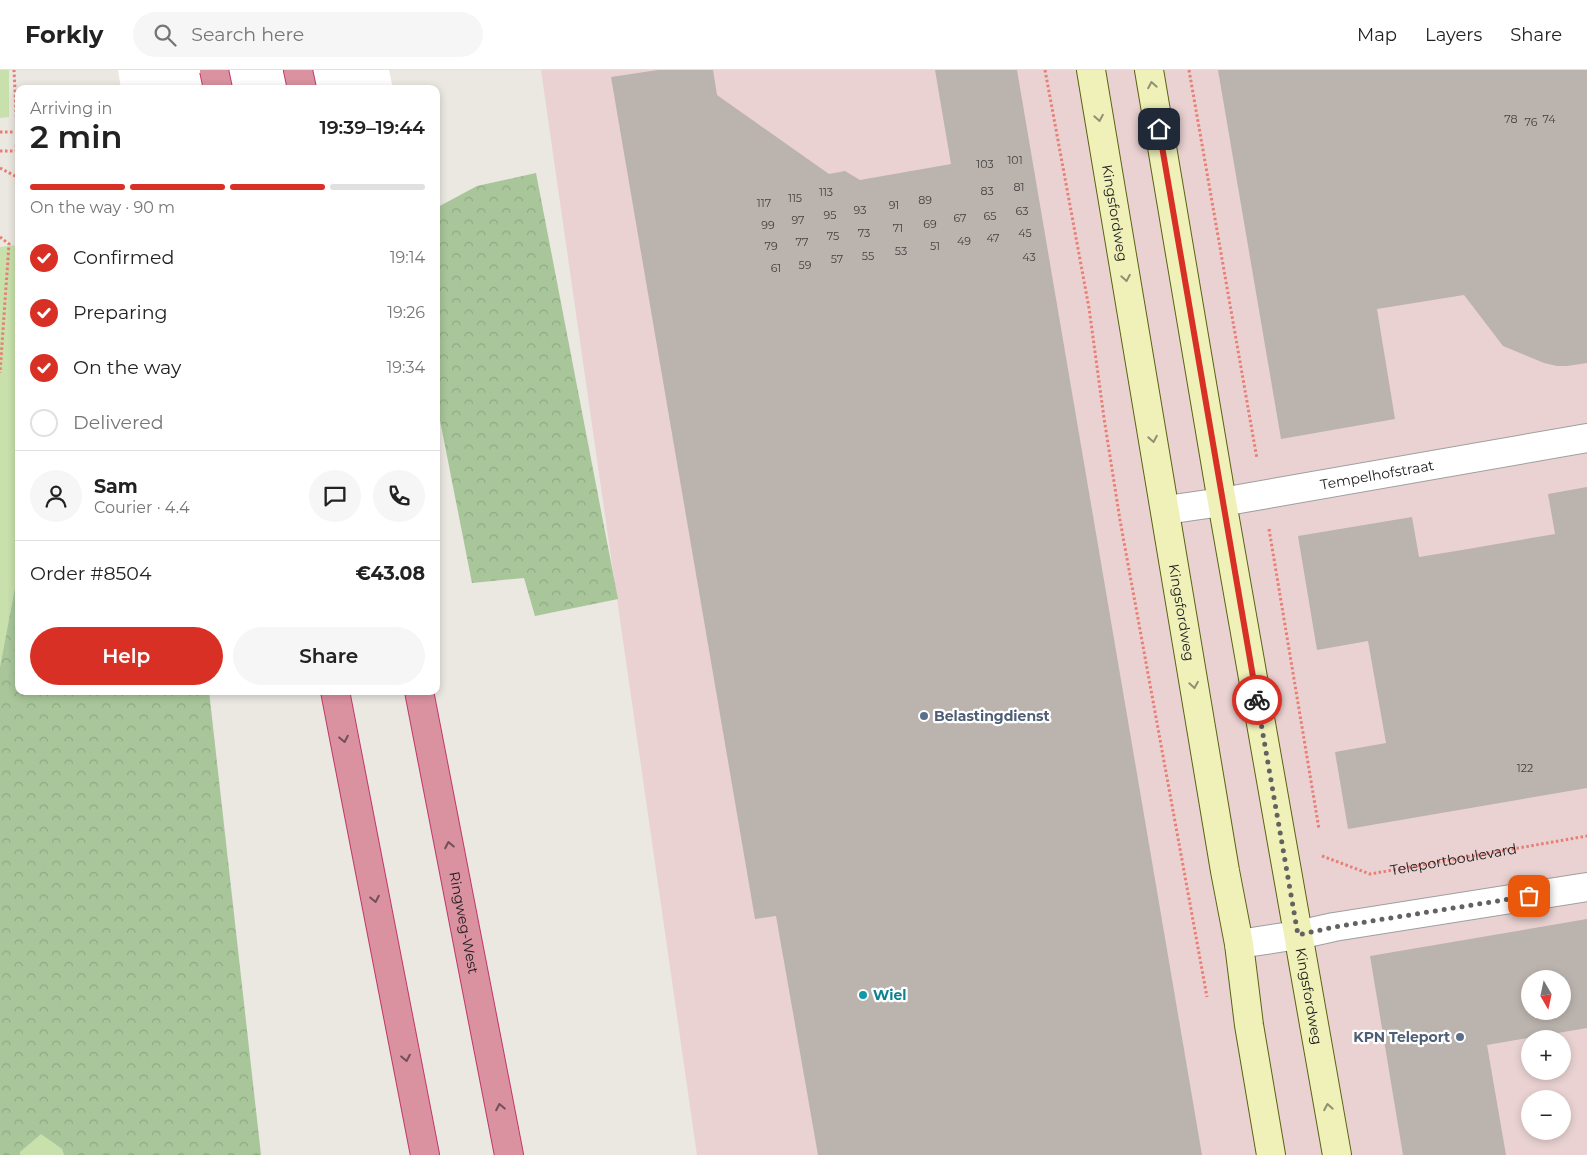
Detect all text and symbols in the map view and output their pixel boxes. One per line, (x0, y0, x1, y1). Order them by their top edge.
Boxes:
search box (133, 12, 483, 57)
text: Forkly (25, 20, 103, 49)
icon: search (151, 21, 179, 49)
text: Search here (191, 23, 304, 46)
text: Map (1357, 24, 1397, 46)
text: Layers (1425, 24, 1482, 46)
text: Share (1510, 24, 1562, 46)
one-way arrow (1147, 80, 1157, 89)
text: Arriving in (30, 99, 112, 118)
pin (1138, 108, 1180, 150)
house number: 78 (1504, 112, 1518, 126)
house number: 74 (1542, 112, 1556, 126)
one-way arrow (1094, 114, 1104, 122)
icon: home (1145, 115, 1173, 143)
house number: 76 (1525, 115, 1538, 129)
text: 19:39–19:44 (319, 116, 425, 139)
text: 2 min (30, 117, 122, 156)
house number: 101 (1007, 153, 1023, 167)
house number: 103 (976, 157, 994, 171)
street label: Kingsfordweg (1098, 163, 1132, 263)
house number: 81 (1014, 180, 1025, 194)
house number: 83 (980, 184, 994, 198)
house number: 113 (819, 185, 833, 199)
house number: 115 (788, 191, 802, 205)
house number: 89 (918, 193, 932, 207)
house number: 117 (757, 196, 771, 210)
text: On the way · 90 m (30, 198, 175, 217)
house number: 91 (889, 198, 899, 212)
house number: 93 (854, 203, 866, 217)
house number: 63 (1016, 204, 1028, 218)
house number: 95 (824, 208, 836, 222)
house number: 65 (984, 209, 996, 223)
house number: 67 (953, 211, 967, 225)
house number: 97 (791, 213, 805, 227)
house number: 69 (923, 217, 937, 231)
house number: 99 (761, 218, 775, 232)
house number: 71 (893, 221, 903, 235)
house number: 73 (858, 226, 870, 240)
house number: 45 (1018, 226, 1032, 240)
house number: 75 (827, 229, 839, 243)
house number: 47 (986, 231, 1000, 245)
house number: 49 (957, 234, 971, 248)
house number: 77 (796, 235, 808, 249)
house number: 79 (764, 239, 778, 253)
house number: 51 (930, 239, 940, 253)
icon: check (30, 244, 58, 272)
house number: 53 (895, 244, 907, 258)
text: Confirmed (73, 246, 174, 269)
text: 19:14 (390, 248, 425, 267)
house number: 55 (862, 249, 874, 263)
house number: 43 (1022, 250, 1036, 264)
house number: 57 (831, 252, 843, 266)
house number: 59 (799, 258, 812, 272)
house number: 61 (771, 261, 781, 275)
one-way arrow (1121, 274, 1131, 283)
icon: check (30, 299, 58, 327)
text: Preparing (73, 301, 168, 324)
text: 19:26 (387, 303, 425, 322)
icon: check (30, 354, 58, 382)
text: On the way (73, 356, 181, 379)
text: 19:34 (386, 358, 425, 377)
text: Delivered (73, 411, 164, 434)
one-way arrow (1148, 434, 1158, 443)
street label: Tempelhofstraat (1319, 456, 1436, 494)
button: person (30, 470, 82, 522)
button: chat (309, 470, 361, 522)
button: phone (373, 470, 425, 522)
text: Sam (94, 475, 138, 498)
text: Courier · 4.4 (94, 498, 190, 517)
text: Order #8504 (30, 562, 152, 585)
text: €43.08 (355, 562, 425, 585)
street label: Kingsfordweg (1165, 563, 1199, 662)
button: Help (30, 627, 223, 685)
button: Share (233, 627, 425, 685)
courier (1232, 675, 1282, 725)
one-way arrow (1189, 681, 1199, 690)
icon: bike (1243, 686, 1271, 714)
place label: Belastingdienst (934, 707, 1050, 725)
marker: Belastingdienst (918, 710, 930, 722)
one-way arrow (338, 735, 349, 744)
house number: 122 (1517, 761, 1533, 775)
street label: Teleportboulevard (1389, 839, 1518, 879)
one-way arrow (444, 840, 454, 849)
street label: Ringweg-West (445, 870, 483, 976)
pin (1508, 875, 1550, 917)
icon: bag (1515, 882, 1543, 910)
one-way arrow (369, 894, 380, 903)
street label: Kingsfordweg (1292, 946, 1326, 1046)
north arrow (1521, 970, 1571, 1020)
map controls (1521, 970, 1571, 1140)
place label: Wiel (873, 986, 906, 1004)
marker: Wiel (857, 989, 869, 1001)
place label: KPN Teleport (1353, 1028, 1450, 1046)
button: + (1521, 1030, 1571, 1080)
marker: KPN Teleport (1454, 1031, 1466, 1043)
one-way arrow (400, 1054, 411, 1063)
button: − (1521, 1090, 1571, 1140)
one-way arrow (495, 1103, 506, 1112)
one-way arrow (1324, 1103, 1334, 1111)

